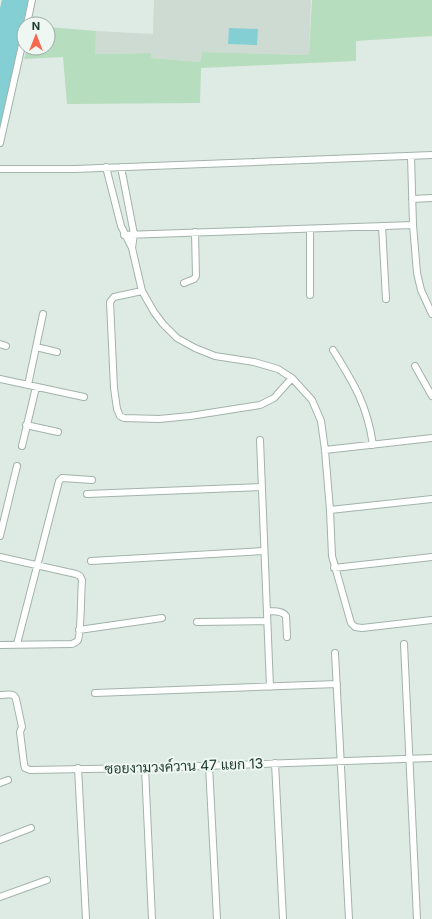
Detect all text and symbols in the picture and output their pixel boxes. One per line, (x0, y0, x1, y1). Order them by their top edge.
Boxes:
north arrow (16, 16, 56, 56)
text: N (32, 19, 40, 33)
street label: ซอยงามวงค์วาน 47 แยก 13 (104, 754, 264, 777)

